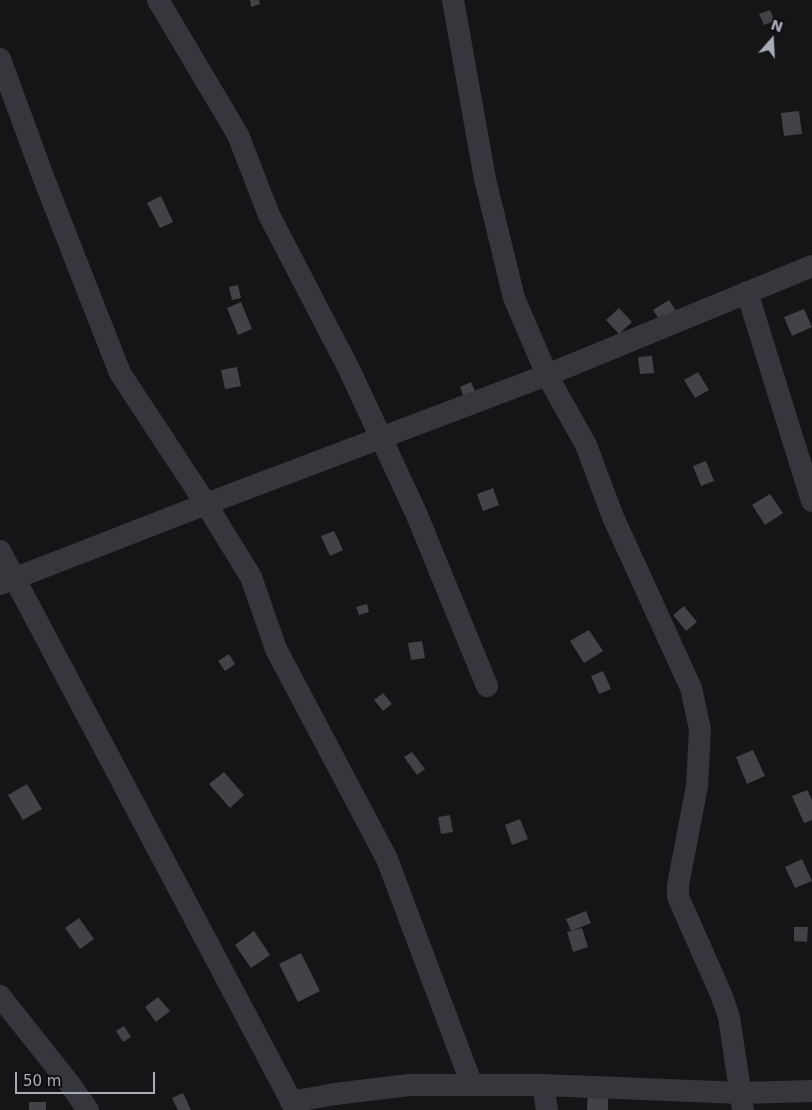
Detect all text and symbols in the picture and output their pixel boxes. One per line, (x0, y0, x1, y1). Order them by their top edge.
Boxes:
north arrow (747, 15, 797, 65)
text: N (769, 16, 785, 35)
scale bar (18, 1062, 158, 1094)
text: 50 m (23, 1072, 61, 1090)

